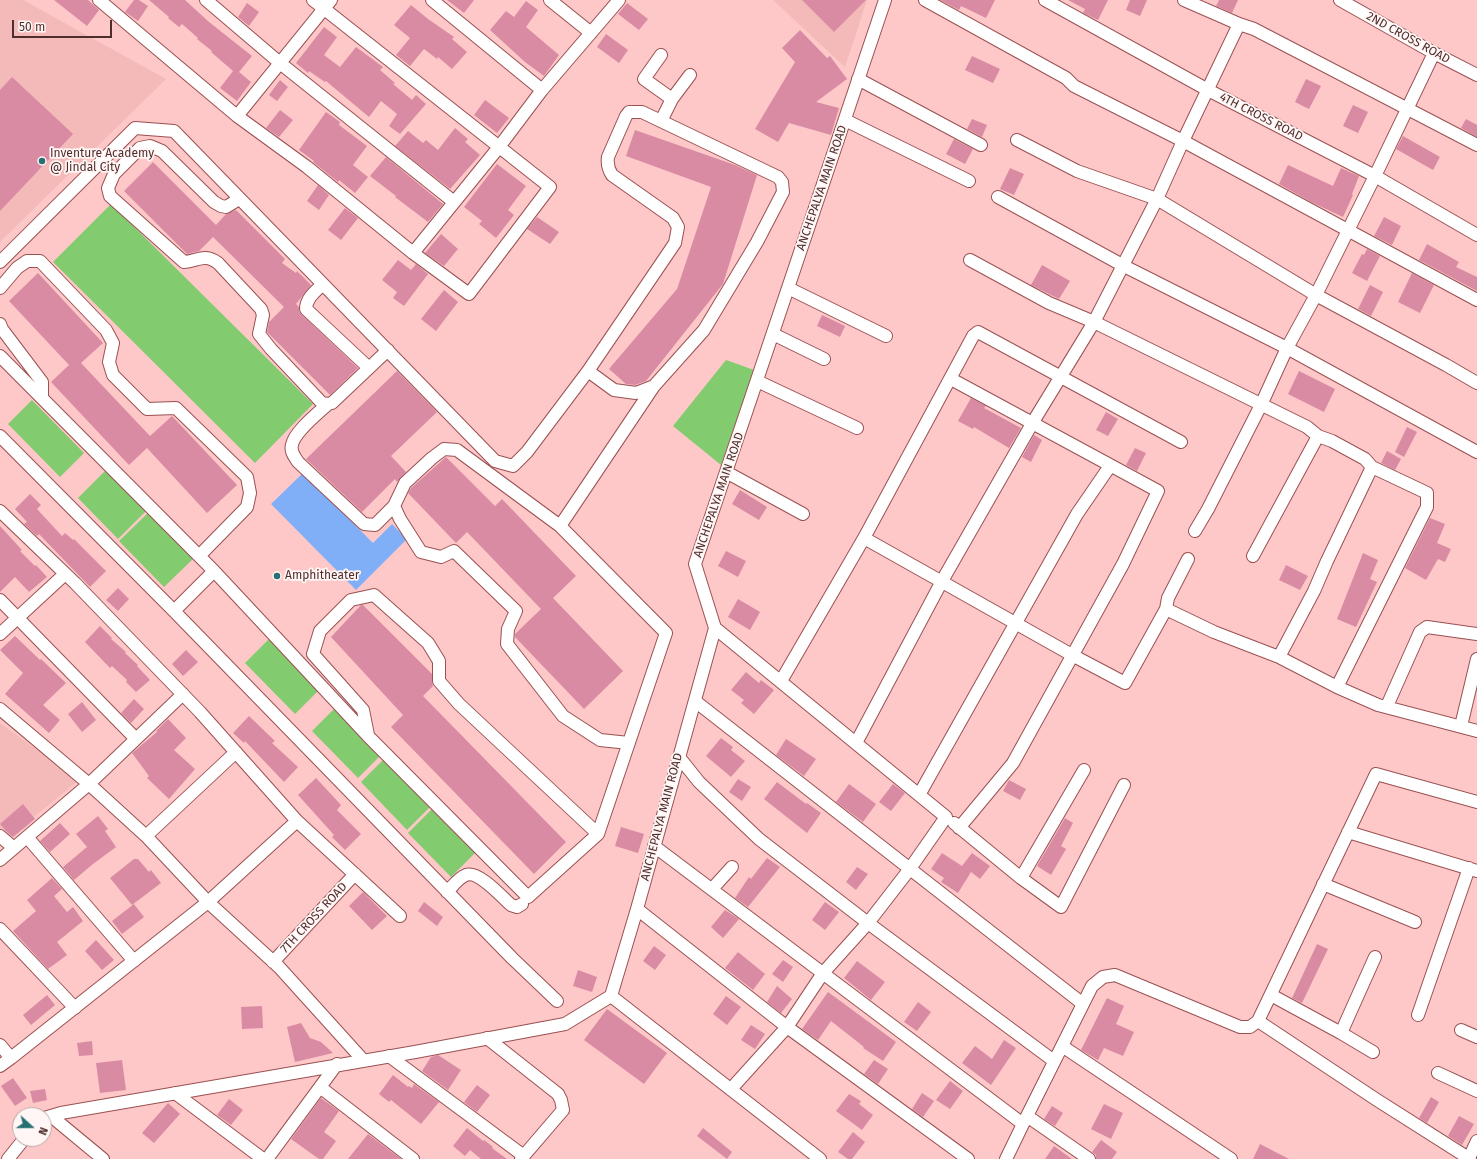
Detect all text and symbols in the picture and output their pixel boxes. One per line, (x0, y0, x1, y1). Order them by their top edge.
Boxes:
street label: 2ND CROSS ROAD (1364, 9, 1452, 67)
scale bar (14, 12, 114, 38)
text: 50 m (19, 20, 45, 34)
street label: 4TH CROSS ROAD (1217, 90, 1305, 144)
street label: ANCHEPALYA MAIN ROAD (794, 123, 850, 253)
place label: Inventure Academy @ Jindal City (50, 147, 154, 175)
marker: Inventure Academy @ Jindal City (37, 156, 47, 166)
street label: ANCHEPALYA MAIN ROAD (691, 430, 747, 560)
place label: Amphitheater (285, 569, 359, 583)
marker: Amphitheater (272, 571, 282, 581)
street label: ANCHEPALYA MAIN ROAD (638, 752, 686, 882)
street label: 7TH CROSS ROAD (278, 880, 350, 956)
north arrow (12, 1107, 52, 1147)
text: N (35, 1125, 50, 1137)

